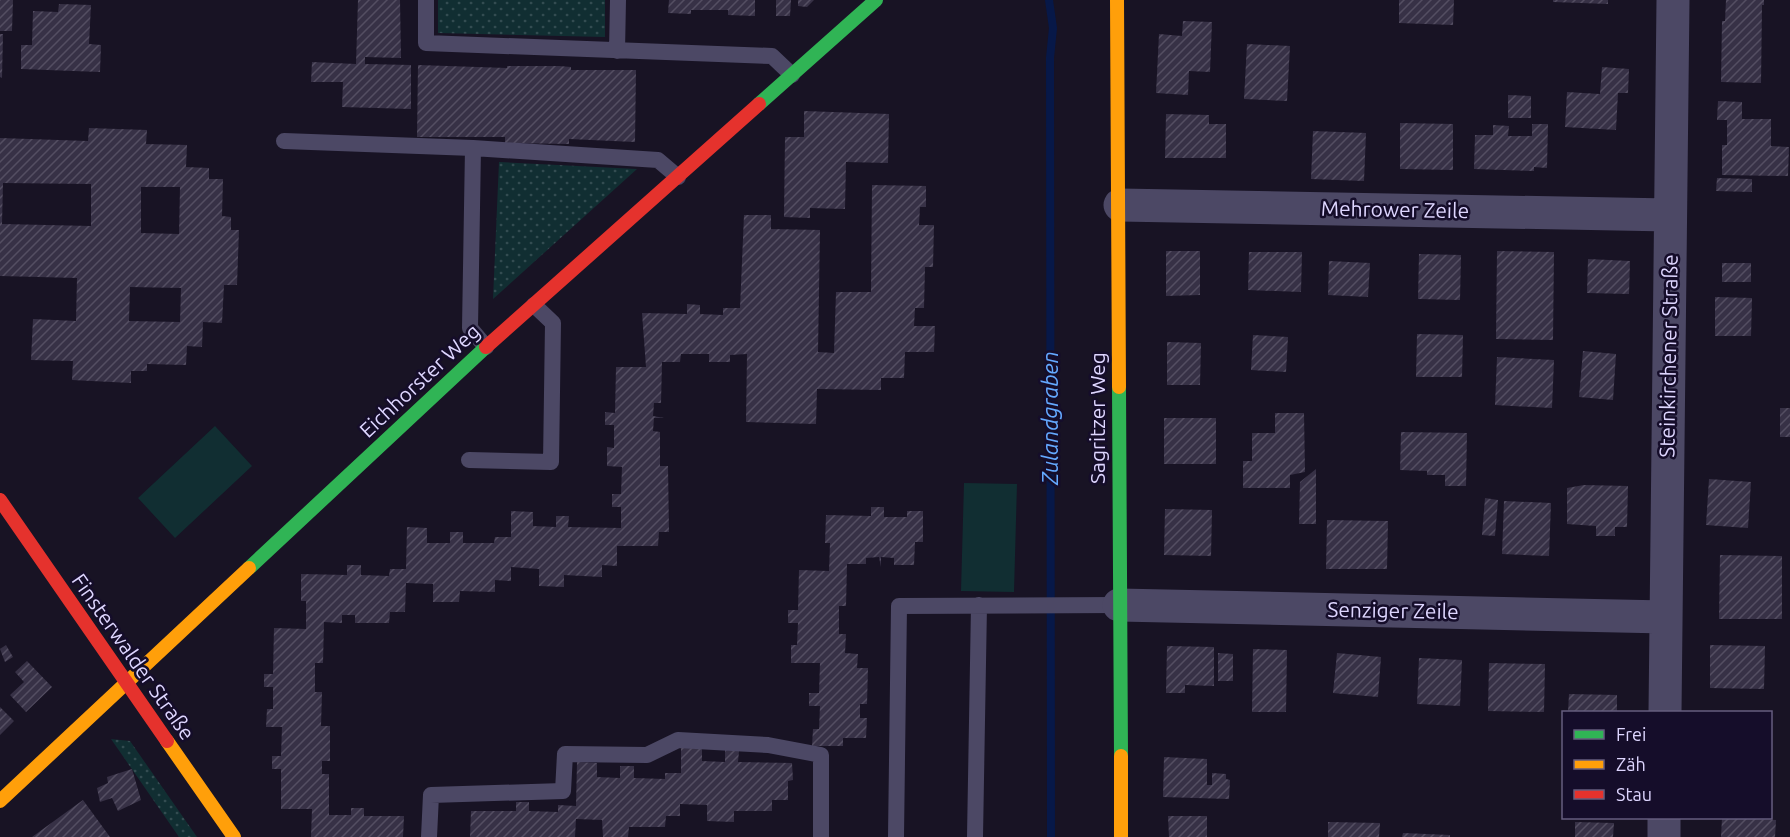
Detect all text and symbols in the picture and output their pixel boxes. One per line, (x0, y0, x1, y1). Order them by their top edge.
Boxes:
street label: Mehrower Zeile (1321, 196, 1469, 222)
street label: Steinkirchener Straße (1654, 254, 1682, 458)
street label: Eichhorster Weg (354, 319, 484, 442)
water label: Zulandgraben (1037, 351, 1062, 486)
street label: Sagritzer Weg (1085, 352, 1109, 484)
street label: Finsterwalder Straße (68, 569, 200, 744)
street label: Senziger Zeile (1327, 597, 1459, 623)
legend (1562, 711, 1772, 819)
text: Frei (1616, 724, 1646, 744)
text: Zäh (1616, 754, 1646, 774)
text: Stau (1616, 784, 1652, 804)

